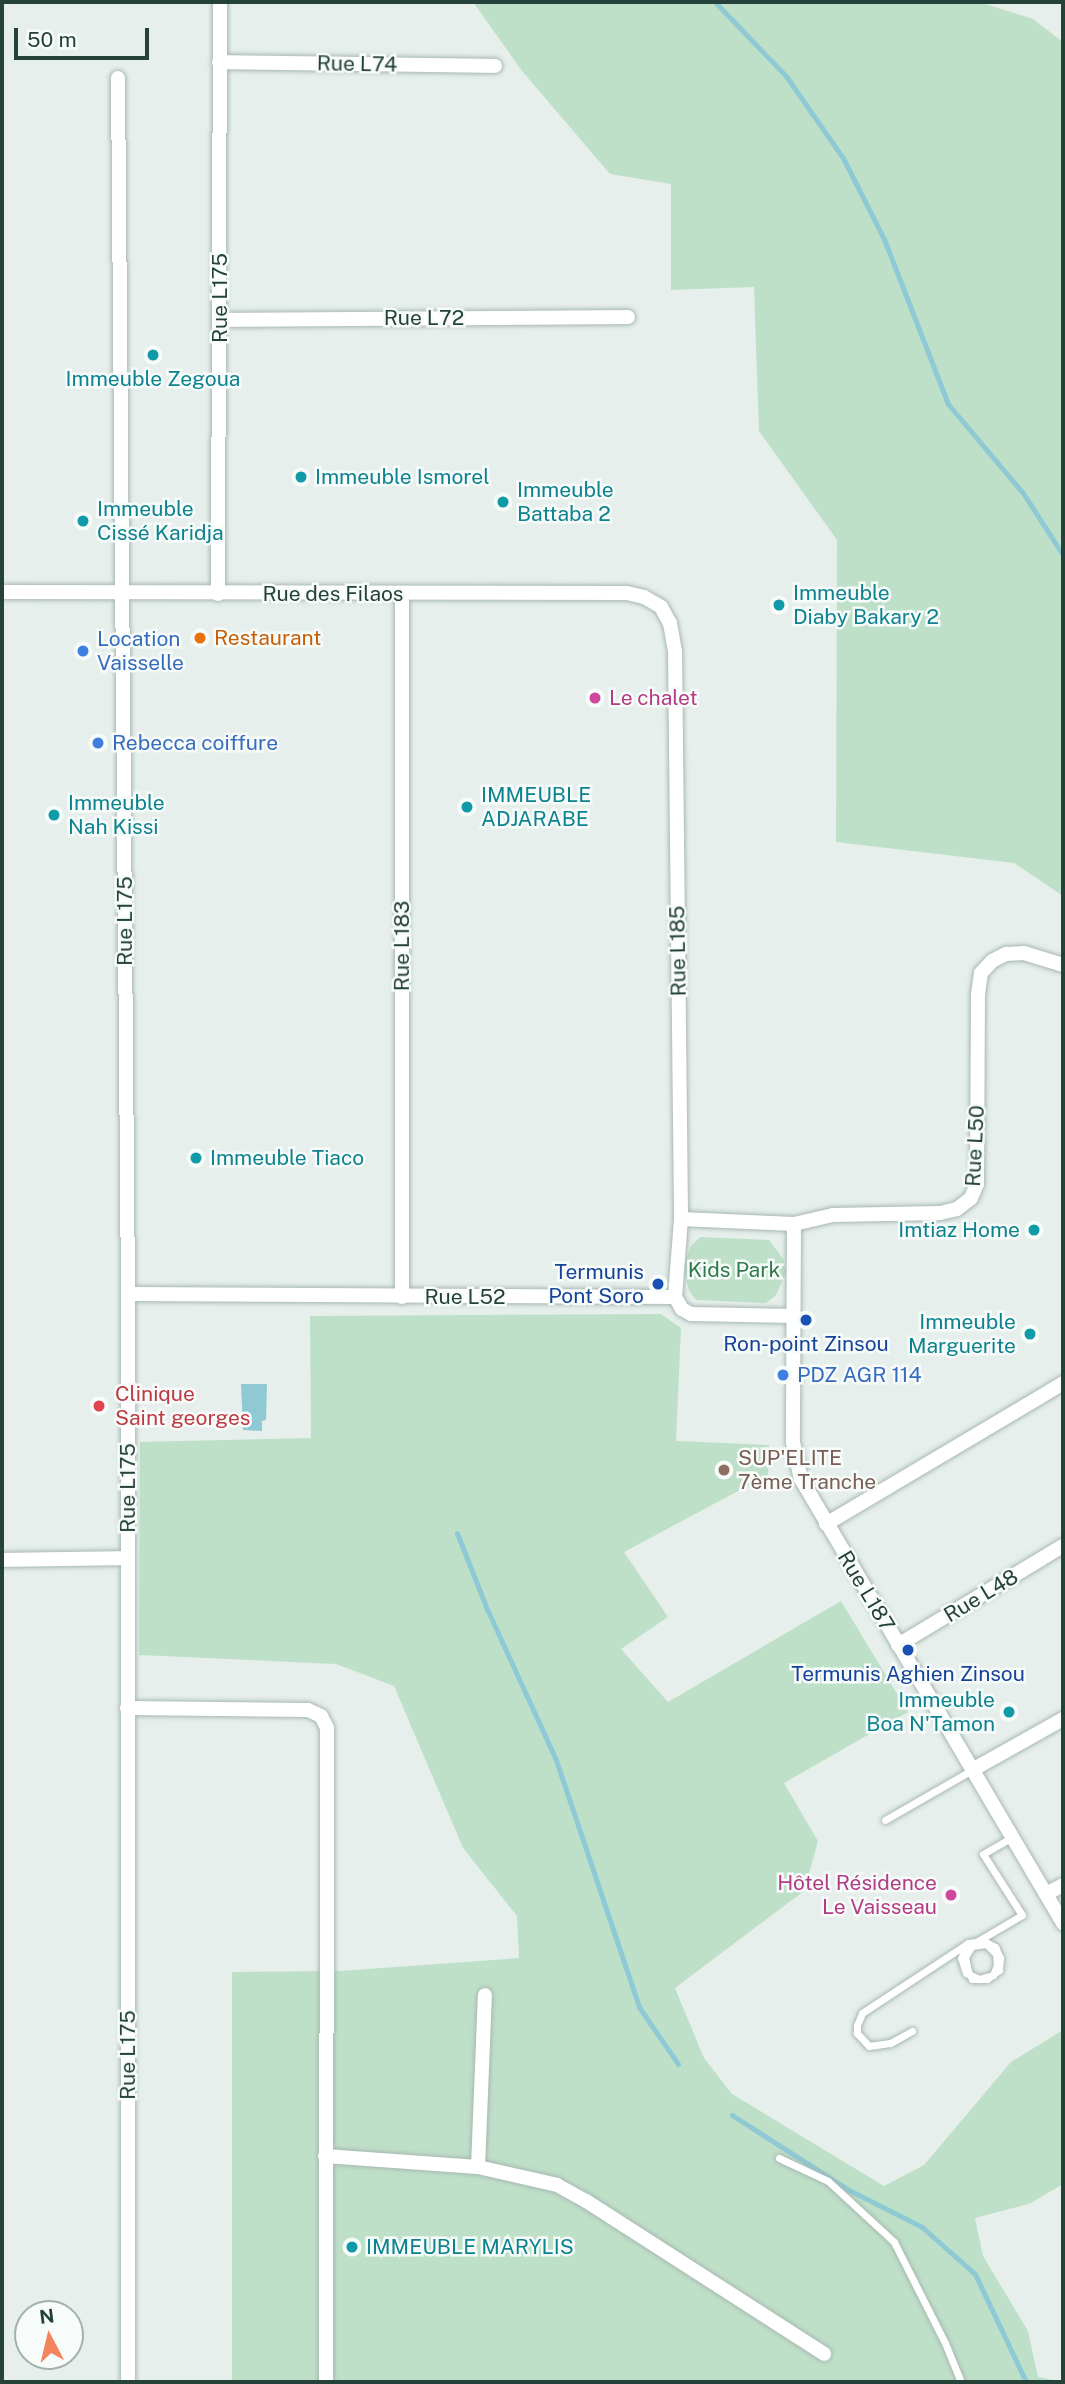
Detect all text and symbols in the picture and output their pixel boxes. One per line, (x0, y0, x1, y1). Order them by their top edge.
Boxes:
scale bar (18, 14, 152, 58)
text: 50 m (27, 27, 77, 52)
street label: Rue L74 (316, 51, 398, 77)
street label: Rue L175 (207, 253, 233, 343)
street label: Rue L72 (384, 305, 464, 331)
marker: Immeuble Zegoua (145, 347, 161, 363)
place label: Immeuble Zegoua (65, 366, 241, 392)
place label: Immeuble Ismorel (315, 464, 490, 490)
marker: Immeuble Ismorel (293, 469, 309, 485)
place label: Immeuble Battaba 2 (517, 477, 614, 527)
marker: Immeuble Battaba 2 (495, 494, 511, 510)
place label: Immeuble Cissé Karidja (97, 496, 224, 546)
marker: Immeuble Cissé Karidja (75, 513, 91, 529)
place label: Immeuble Diaby Bakary 2 (793, 580, 939, 630)
street label: Rue des Filaos (262, 581, 404, 607)
marker: Immeuble Diaby Bakary 2 (771, 597, 787, 613)
place label: Restaurant (214, 625, 321, 651)
place label: Location Vaisselle (97, 626, 184, 676)
marker: Restaurant (192, 630, 208, 646)
marker: Location Vaisselle (75, 643, 91, 659)
place label: Le chalet (609, 685, 698, 711)
marker: Le chalet (587, 690, 603, 706)
place label: Rebecca coiffure (112, 730, 278, 756)
marker: Rebecca coiffure (90, 735, 106, 751)
place label: IMMEUBLE ADJARABE (481, 782, 591, 832)
place label: Immeuble Nah Kissi (68, 790, 165, 840)
marker: IMMEUBLE ADJARABE (459, 799, 475, 815)
marker: Immeuble Nah Kissi (46, 807, 62, 823)
street label: Rue L175 (112, 876, 138, 966)
street label: Rue L183 (389, 901, 415, 991)
street label: Rue L185 (665, 905, 691, 997)
street label: Rue L50 (960, 1105, 990, 1187)
place label: Immeuble Tiaco (210, 1145, 364, 1171)
marker: Immeuble Tiaco (188, 1150, 204, 1166)
place label: Imtiaz Home (898, 1217, 1020, 1243)
marker: Imtiaz Home (1026, 1222, 1042, 1238)
park label: Kids Park (688, 1257, 780, 1283)
place label: Termunis Pont Soro (548, 1259, 644, 1309)
marker: Termunis Pont Soro (650, 1276, 666, 1292)
street label: Rue L52 (424, 1284, 506, 1310)
place label: Immeuble Marguerite (908, 1309, 1016, 1359)
marker: Ron-point Zinsou (798, 1312, 814, 1328)
marker: Immeuble Marguerite (1022, 1326, 1038, 1342)
place label: Ron-point Zinsou (723, 1331, 889, 1357)
place label: PDZ AGR 114 (797, 1362, 922, 1388)
marker: PDZ AGR 114 (775, 1367, 791, 1383)
place label: Clinique Saint georges (115, 1381, 250, 1431)
marker: Clinique Saint georges (89, 1396, 109, 1416)
street label: Rue L175 (115, 1443, 141, 1533)
place label: SUP'ELITE 7ème Tranche (738, 1445, 876, 1495)
marker: SUP'ELITE 7ème Tranche (716, 1462, 732, 1478)
street label: Rue L187 (832, 1546, 900, 1636)
street label: Rue L48 (939, 1564, 1023, 1628)
marker: Termunis Aghien Zinsou (900, 1642, 916, 1658)
place label: Termunis Aghien Zinsou (791, 1661, 1025, 1687)
place label: Immeuble Boa N'Tamon (866, 1687, 995, 1737)
marker: Immeuble Boa N'Tamon (1001, 1704, 1017, 1720)
place label: Hôtel Résidence Le Vaisseau (777, 1870, 937, 1920)
marker: Hôtel Résidence Le Vaisseau (943, 1887, 959, 1903)
street label: Rue L175 (115, 2010, 141, 2100)
place label: IMMEUBLE MARYLIS (366, 2234, 574, 2260)
marker: IMMEUBLE MARYLIS (344, 2239, 360, 2255)
north arrow (14, 2300, 84, 2370)
text: N (38, 2304, 55, 2328)

